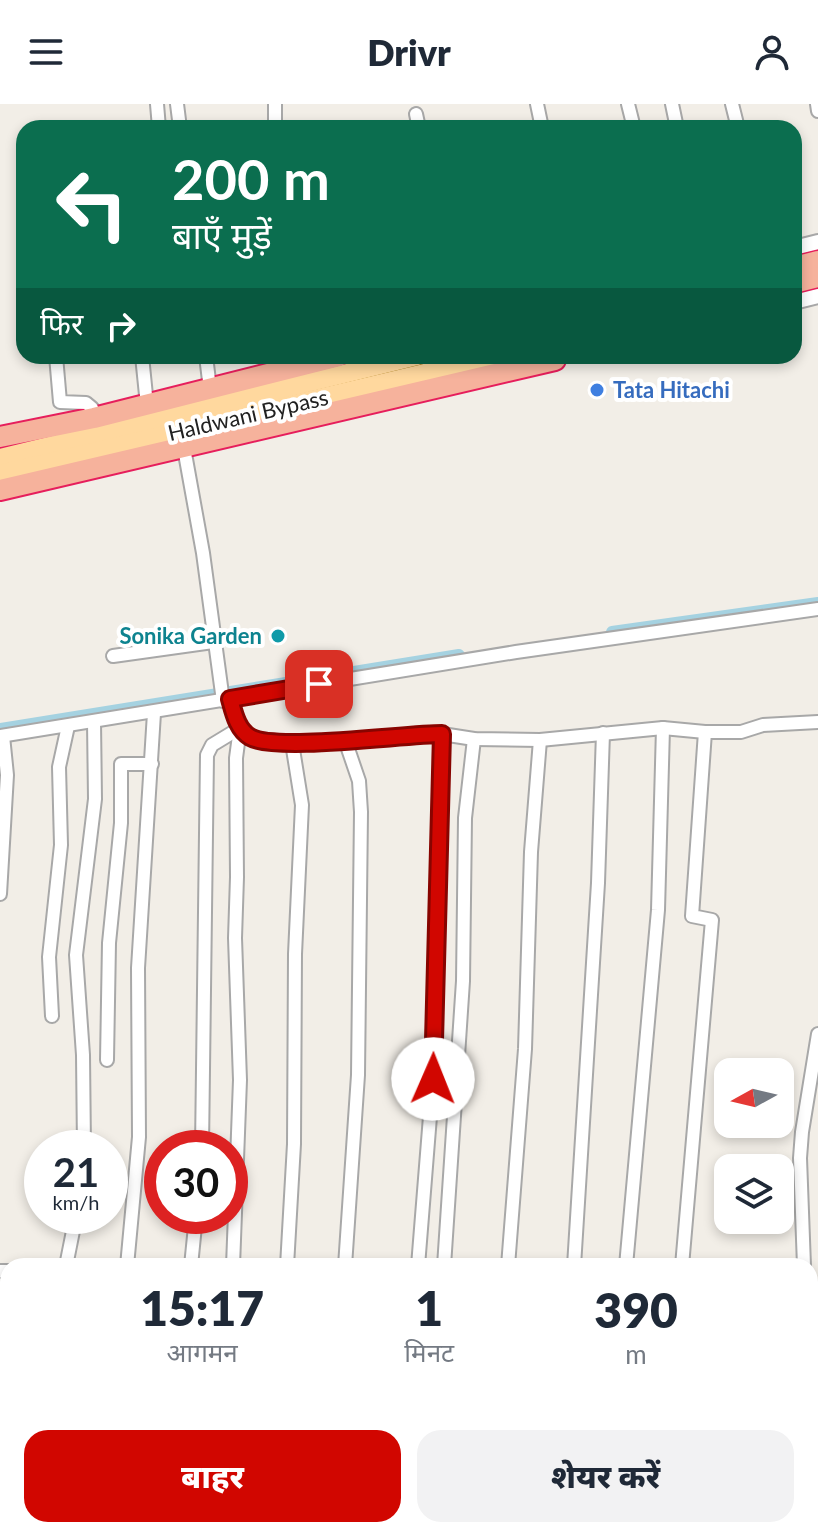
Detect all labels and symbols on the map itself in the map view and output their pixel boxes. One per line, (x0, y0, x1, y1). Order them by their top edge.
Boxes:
place label: Tata Hitachi (613, 376, 730, 403)
marker: Tata Hitachi (588, 381, 606, 399)
street label: Haldwani Bypass (165, 383, 331, 446)
place label: Sonika Garden (119, 622, 262, 649)
marker: Sonika Garden (269, 627, 287, 645)
pin (285, 650, 353, 718)
position arrow (391, 1037, 475, 1121)
north arrow (714, 1058, 794, 1138)
speed limit sign: 30 (144, 1130, 248, 1234)

